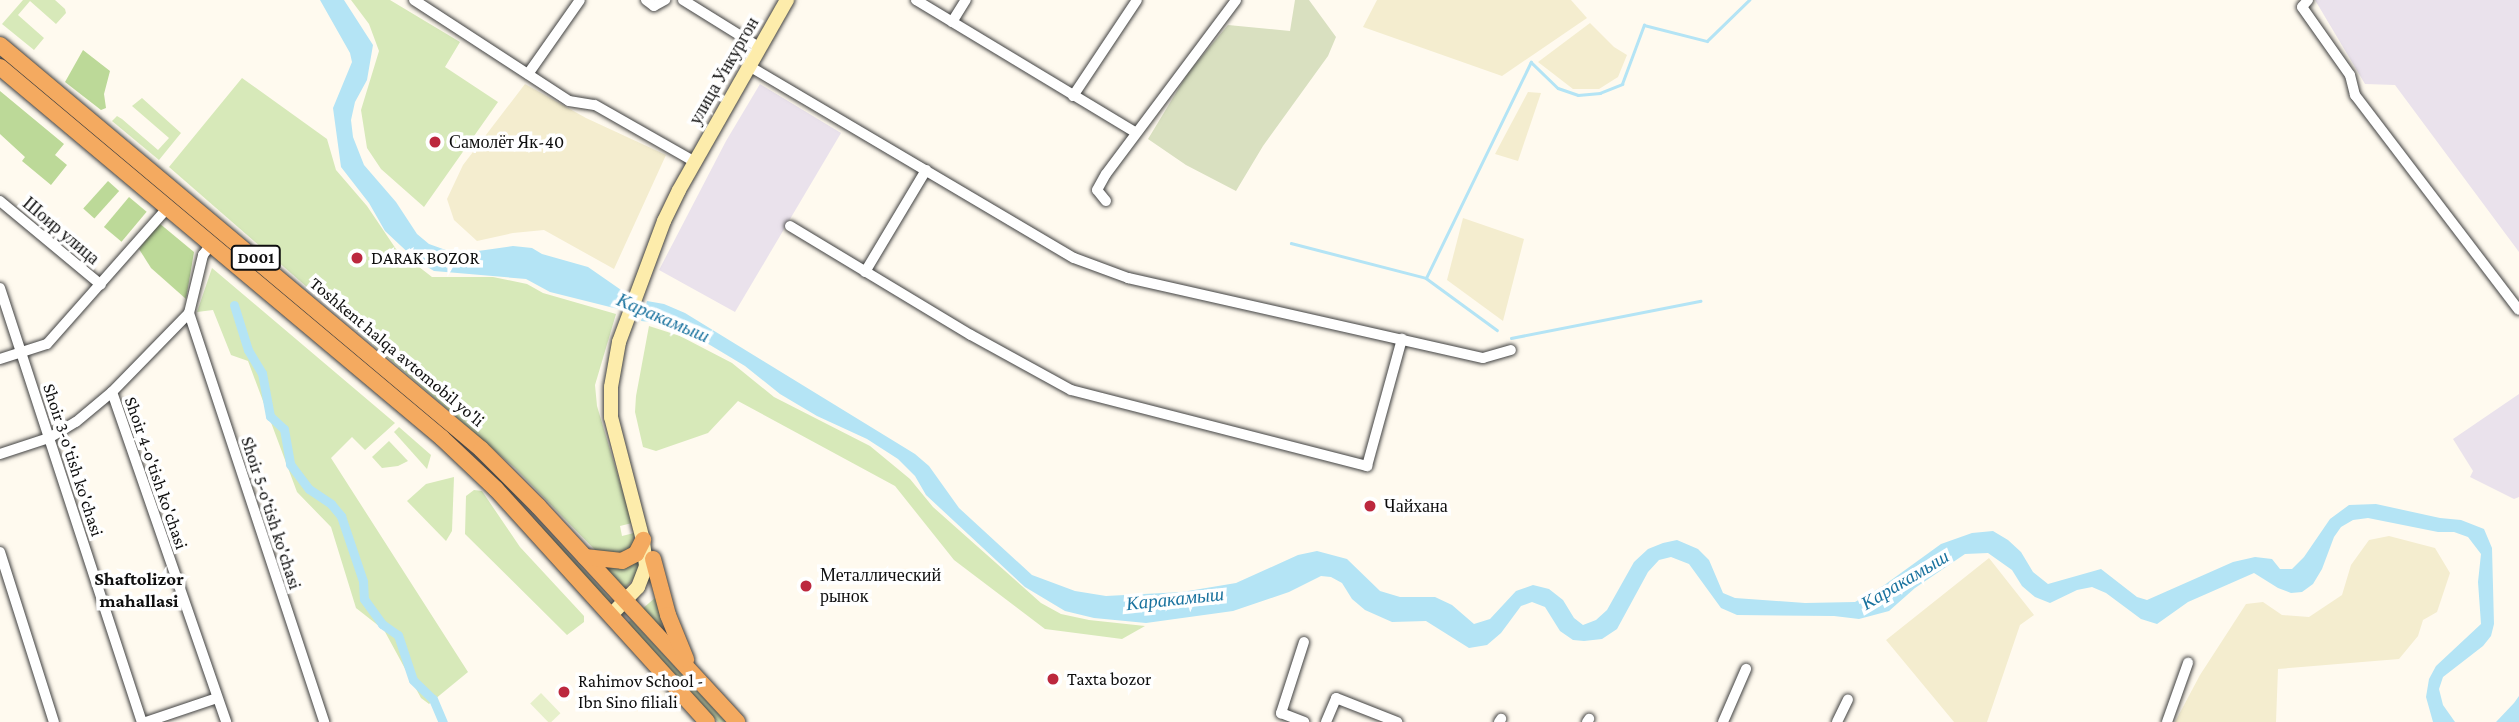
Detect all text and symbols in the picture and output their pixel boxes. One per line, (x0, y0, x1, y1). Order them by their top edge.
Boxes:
street label: улица Ункургон (684, 13, 764, 129)
place label: Самолёт Як-40 (449, 131, 564, 153)
marker: Самолёт Як-40 (427, 134, 443, 150)
street label: Шоир улица (18, 193, 104, 269)
road number: D001 (230, 246, 282, 270)
place label: DARAK BOZOR (371, 247, 479, 269)
marker: DARAK BOZOR (349, 250, 365, 266)
street label: Toshkent halqa avtomobil yo'li (305, 273, 489, 431)
water label: Каракамыш (613, 288, 713, 348)
street label: Shoir 3-o'tish ko'chasi (38, 381, 108, 539)
street label: Shoir 4-o'tish ko'chasi (120, 394, 192, 552)
street label: Shoir 5-o'tish ko'chasi (236, 434, 306, 592)
place label: Чайхана (1384, 495, 1448, 517)
marker: Чайхана (1362, 498, 1378, 514)
water label: Каракамыш (1857, 545, 1953, 615)
place label: Металлический рынок (820, 565, 941, 608)
district label: Shaftolizor mahallasi (94, 568, 184, 612)
marker: Металлический рынок (798, 578, 814, 594)
water label: Каракамыш (1125, 583, 1225, 615)
place label: Taxta bozor (1067, 668, 1151, 690)
place label: Rahimov School - Ibn Sino filiali (578, 671, 704, 714)
marker: Taxta bozor (1045, 671, 1061, 687)
marker: Rahimov School - Ibn Sino filiali (556, 684, 572, 700)

